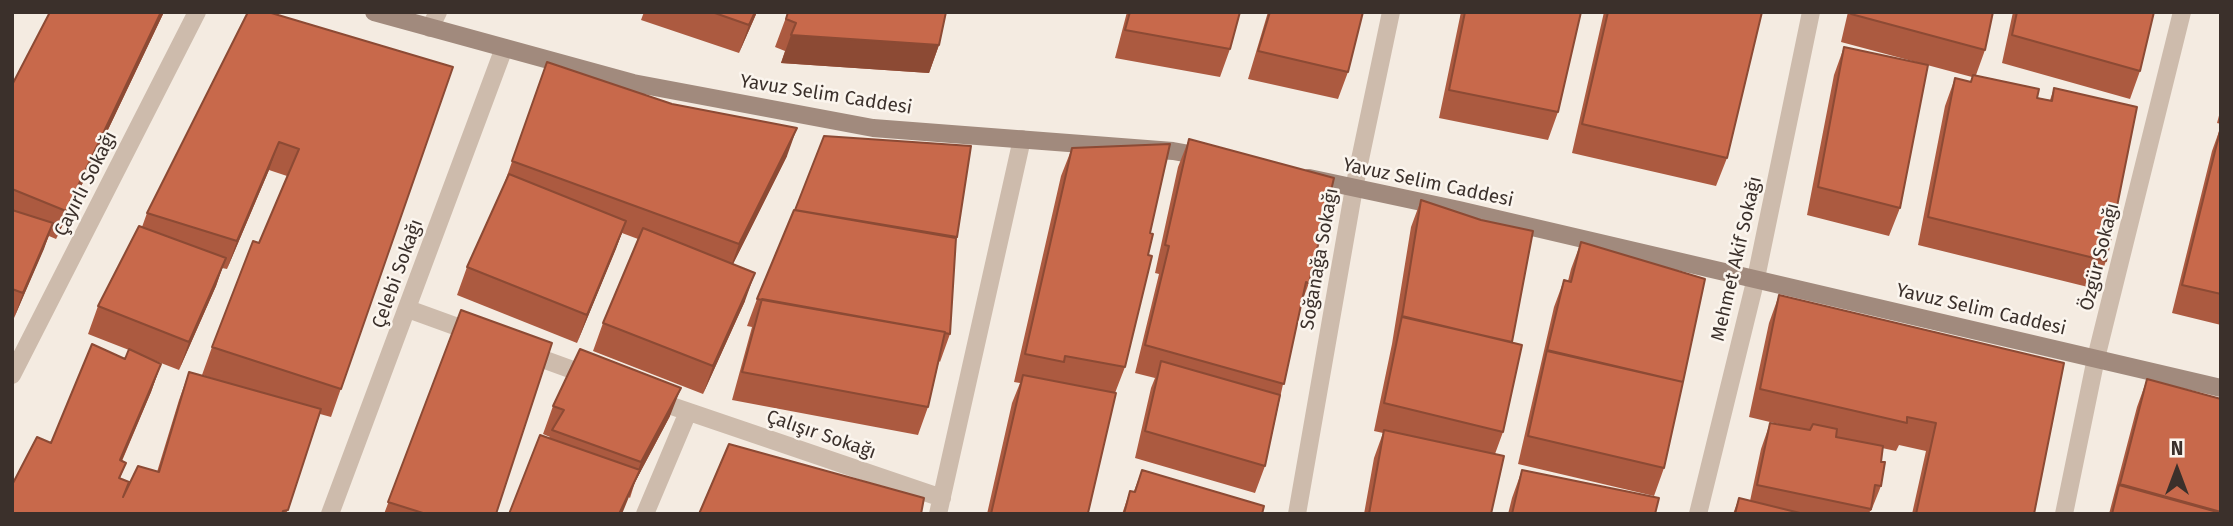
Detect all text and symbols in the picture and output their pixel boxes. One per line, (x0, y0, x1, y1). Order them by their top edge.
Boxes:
street label: Yavuz Selim Caddesi (738, 70, 914, 120)
street label: Çayırlı Sokağı (50, 128, 122, 240)
street label: Yavuz Selim Caddesi (1341, 154, 1515, 212)
street label: Mehmet Akif Sokağı (1707, 174, 1767, 344)
street label: Soğanağa Sokağı (1296, 186, 1344, 332)
street label: Özgür Sokağı (2076, 201, 2124, 313)
street label: Çelebi Sokağı (368, 216, 428, 332)
street label: Yavuz Selim Caddesi (1894, 279, 2068, 341)
street label: Çalışır Sokağı (763, 406, 879, 464)
north arrow (2142, 435, 2212, 505)
text: N (2171, 437, 2183, 460)

